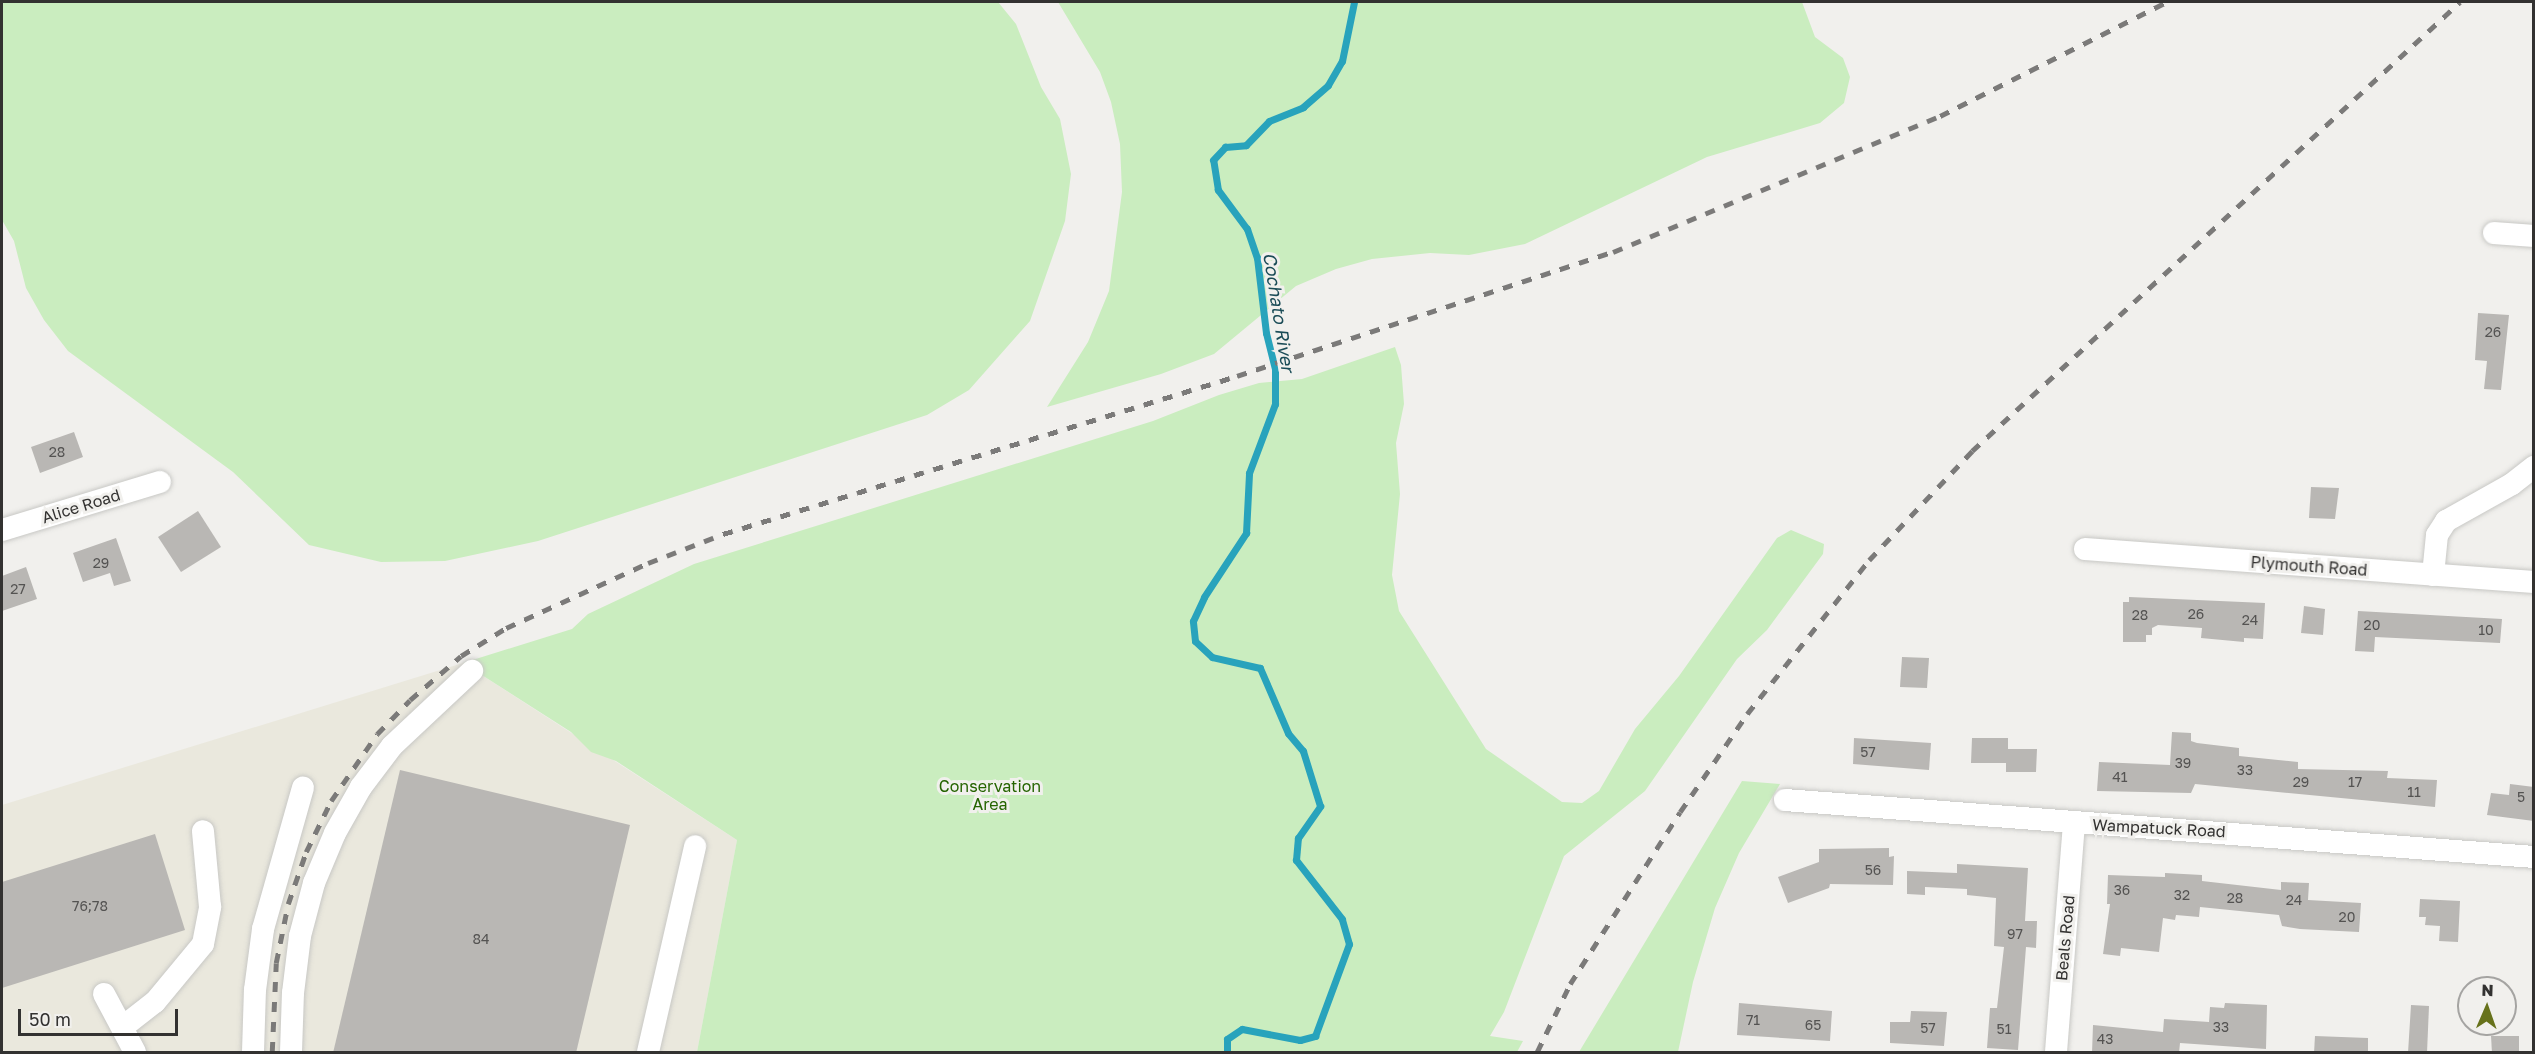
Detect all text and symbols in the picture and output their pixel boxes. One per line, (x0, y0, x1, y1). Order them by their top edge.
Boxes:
water label: Cochato River (1259, 251, 1299, 373)
house number: 26 (2485, 324, 2501, 340)
house number: 28 (49, 444, 65, 460)
street label: Alice Road (39, 485, 123, 527)
street label: Plymouth Road (2250, 552, 2368, 580)
house number: 29 (93, 555, 109, 571)
house number: 27 (10, 581, 26, 597)
house number: 26 (2188, 606, 2204, 622)
house number: 28 (2132, 607, 2148, 623)
house number: 24 (2242, 612, 2258, 628)
house number: 20 (2364, 617, 2380, 633)
house number: 10 (2478, 622, 2494, 638)
house number: 57 (1860, 744, 1876, 760)
house number: 39 (2175, 755, 2191, 771)
house number: 33 (2237, 762, 2253, 778)
house number: 41 (2112, 769, 2128, 785)
house number: 29 (2293, 774, 2309, 790)
house number: 17 (2348, 774, 2362, 790)
park label: Conservation Area (939, 776, 1041, 814)
house number: 11 (2407, 784, 2421, 800)
house number: 5 (2517, 789, 2525, 805)
street label: Wampatuck Road (2092, 815, 2226, 841)
house number: 56 (1865, 862, 1881, 878)
house number: 36 (2114, 882, 2130, 898)
house number: 32 (2174, 887, 2190, 903)
house number: 28 (2227, 890, 2243, 906)
house number: 24 (2286, 892, 2302, 908)
street label: Beals Road (2052, 894, 2078, 982)
house number: 76;78 (72, 898, 108, 914)
house number: 20 (2339, 909, 2355, 925)
house number: 97 (2007, 926, 2023, 942)
house number: 84 (472, 931, 490, 947)
north arrow (2457, 976, 2517, 1036)
text: N (2481, 980, 2494, 1000)
scale bar (21, 997, 182, 1035)
text: 50 m (29, 1008, 71, 1030)
house number: 71 (1746, 1012, 1760, 1028)
house number: 65 (1805, 1017, 1821, 1033)
house number: 33 (2213, 1019, 2229, 1035)
house number: 57 (1920, 1020, 1936, 1036)
house number: 51 (1997, 1021, 2011, 1037)
house number: 43 (2097, 1031, 2113, 1047)

